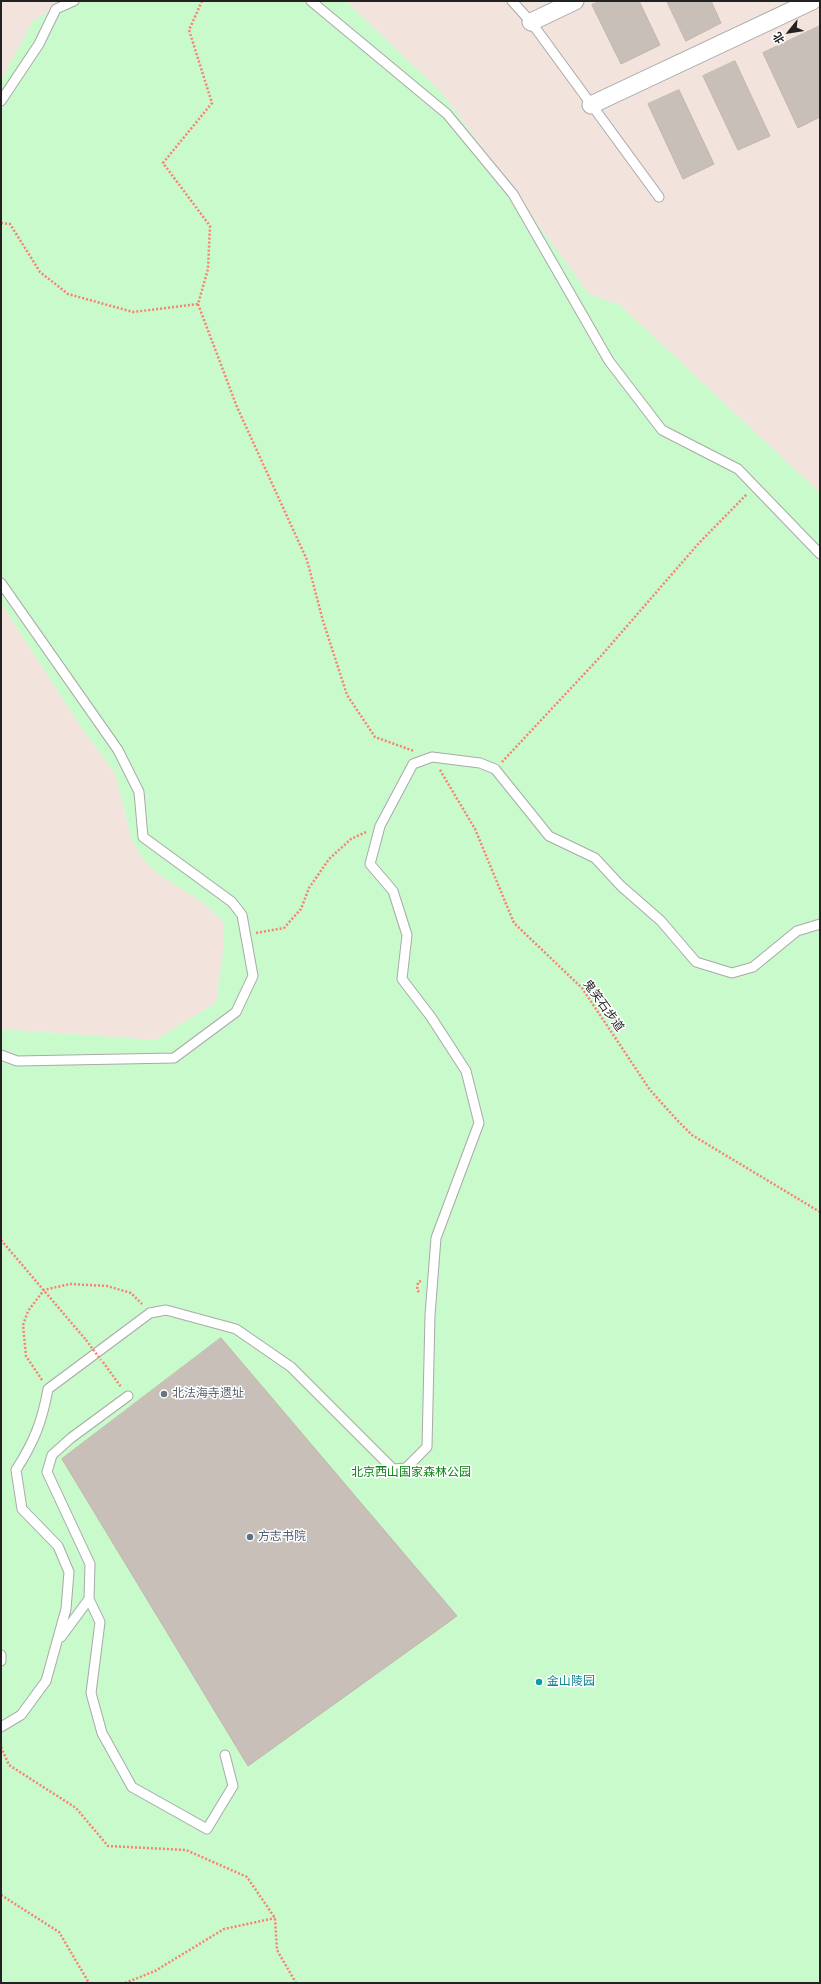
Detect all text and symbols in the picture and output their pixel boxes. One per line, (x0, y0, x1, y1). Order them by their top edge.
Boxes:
north arrow (769, 12, 809, 52)
text: 北 (770, 30, 787, 46)
street label: 鬼笑石步道 (580, 977, 626, 1035)
place label: 北法海寺遗址 (172, 1387, 244, 1401)
marker: 北法海寺遗址 (159, 1389, 169, 1399)
park label: 北京西山国家森林公园 (351, 1466, 471, 1480)
place label: 方志书院 (258, 1530, 306, 1544)
marker: 方志书院 (245, 1532, 255, 1542)
place label: 金山陵园 (547, 1675, 595, 1689)
marker: 金山陵园 (534, 1677, 544, 1687)

